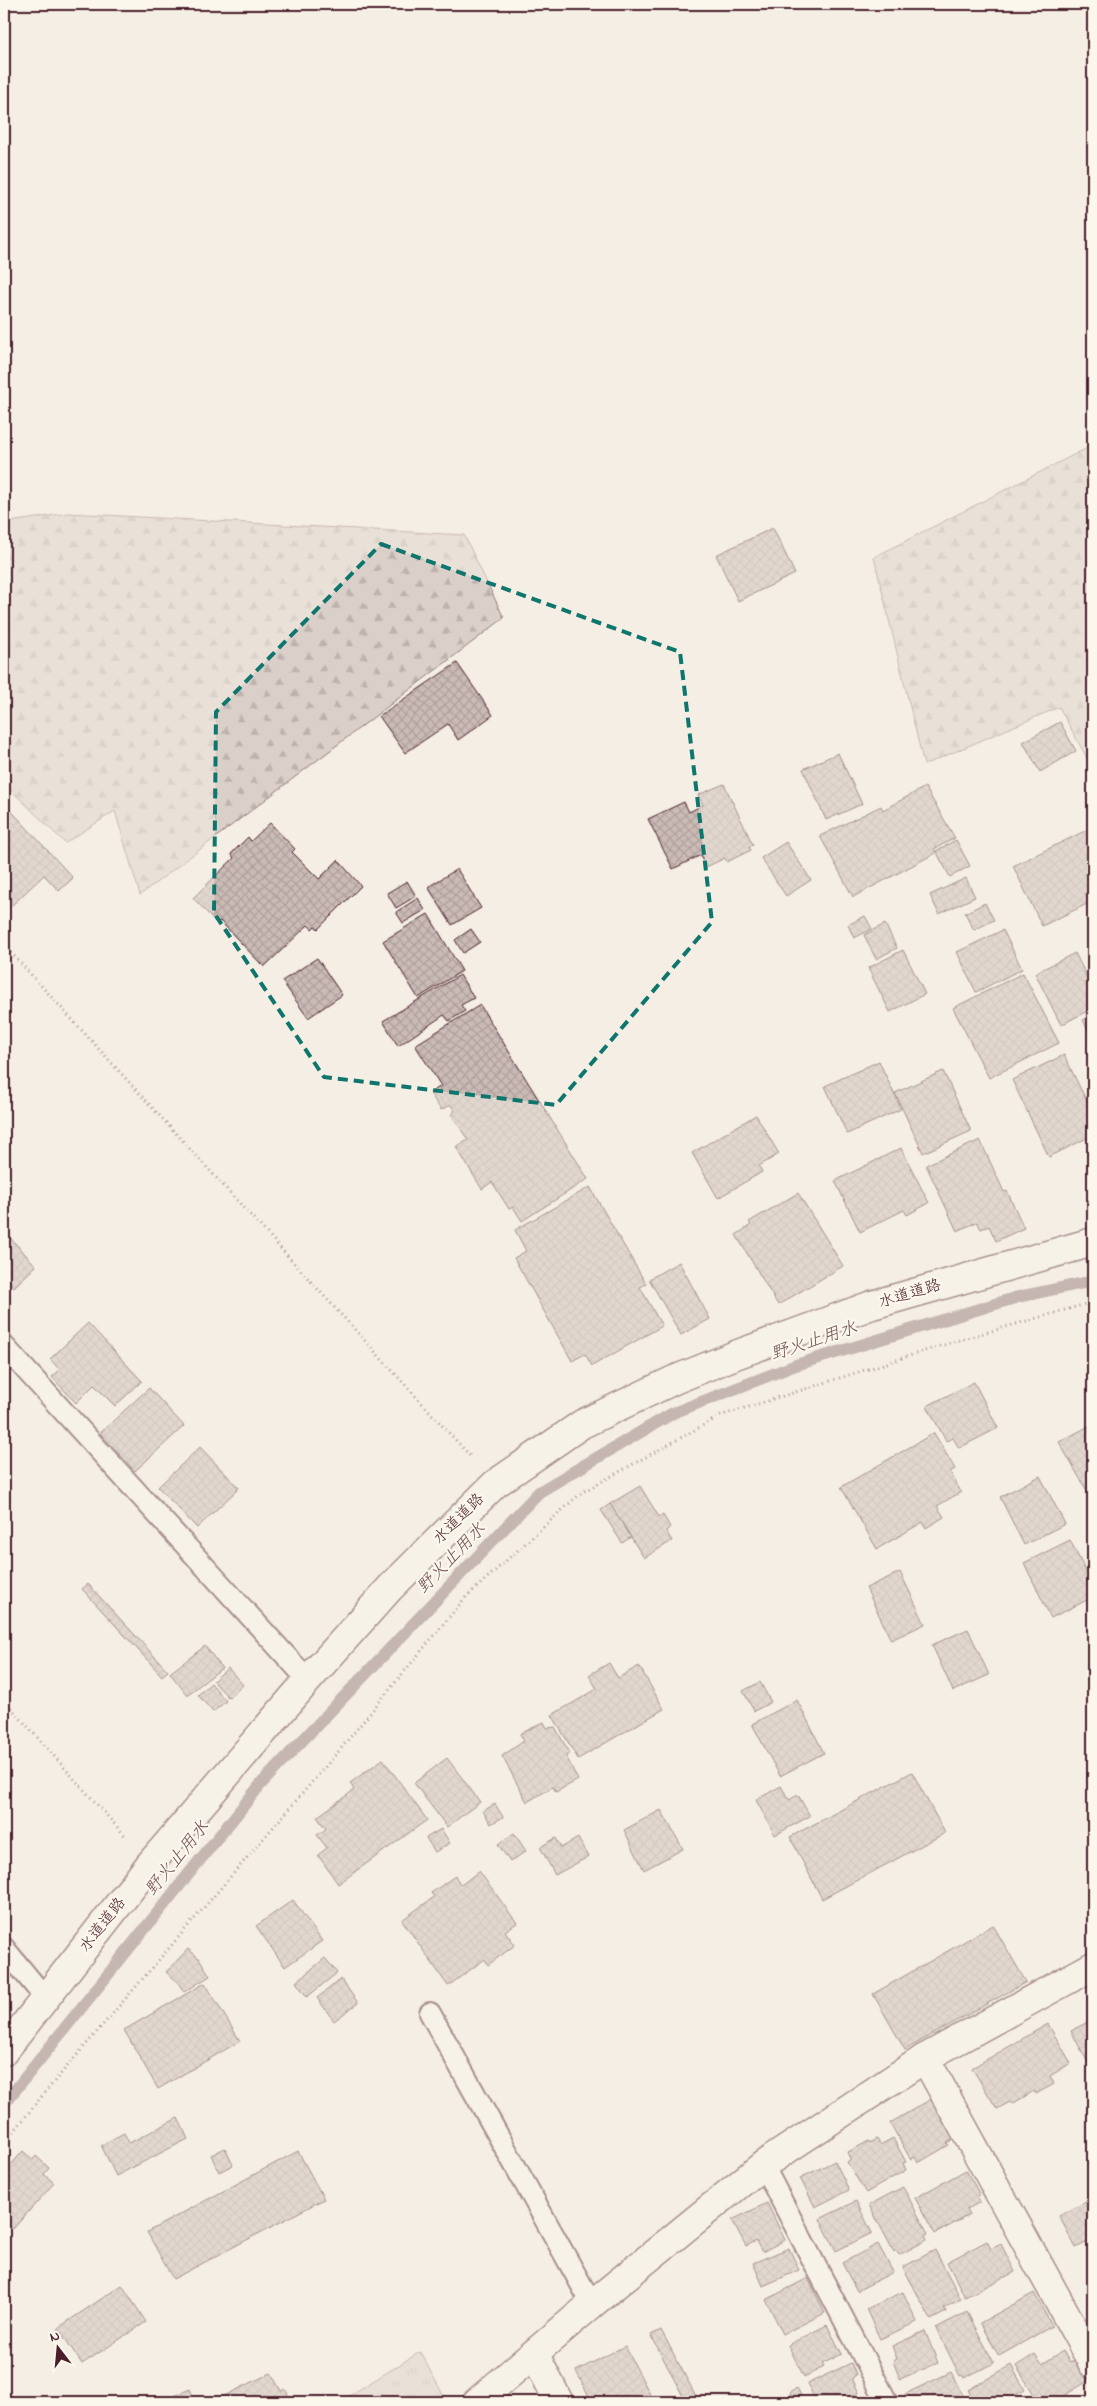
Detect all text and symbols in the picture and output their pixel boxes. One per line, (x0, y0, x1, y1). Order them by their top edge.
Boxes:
street label: 水道道路 (876, 1273, 944, 1315)
water label: 野火止用水 (767, 1316, 861, 1368)
street label: 水道道路 (428, 1488, 490, 1550)
water label: 野火止用水 (411, 1518, 493, 1600)
water label: 野火止用水 (140, 1816, 216, 1902)
street label: 水道道路 (74, 1892, 132, 1958)
north arrow (32, 2324, 82, 2374)
text: N (47, 2326, 62, 2348)

